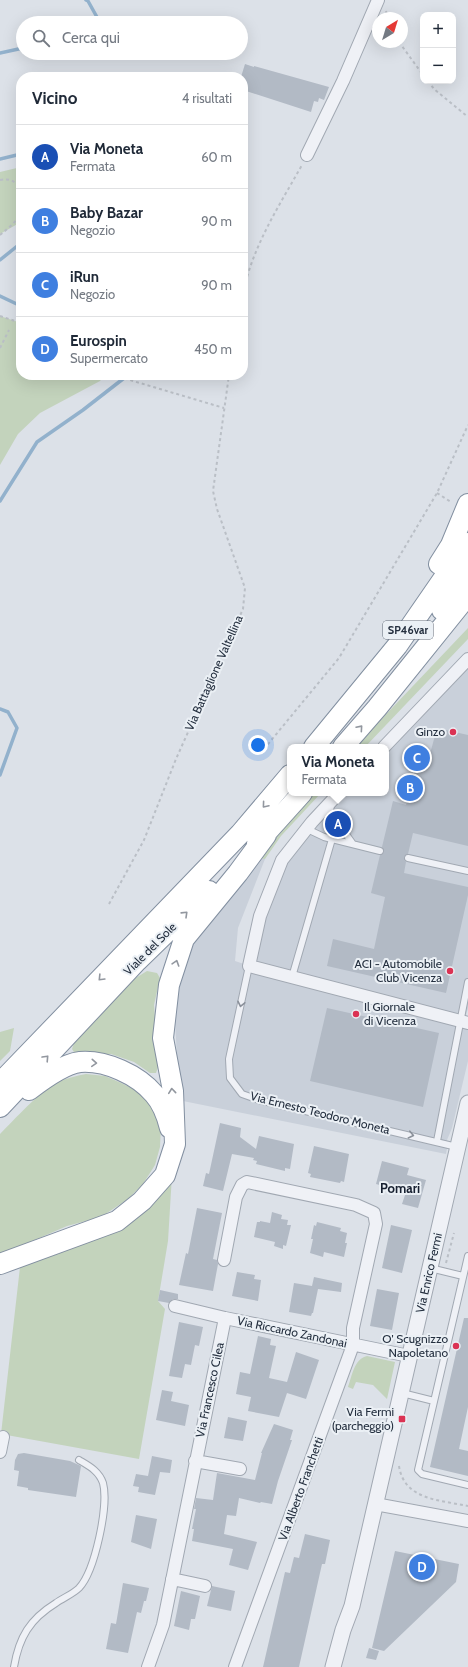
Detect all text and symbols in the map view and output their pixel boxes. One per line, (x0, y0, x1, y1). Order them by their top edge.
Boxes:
north arrow (372, 12, 408, 48)
map controls (420, 12, 456, 84)
button: + (420, 12, 456, 48)
search box (16, 16, 248, 60)
icon: search (30, 27, 52, 49)
text: Cerca qui (62, 29, 120, 47)
button: − (420, 48, 456, 84)
text: Vicino (32, 88, 77, 108)
text: 4 risultati (182, 90, 232, 106)
text: Via Moneta (70, 140, 143, 158)
text: A (41, 149, 49, 165)
text: 60 m (201, 149, 232, 165)
text: Fermata (70, 158, 115, 174)
text: Baby Bazar (70, 204, 143, 222)
text: B (41, 213, 49, 229)
text: 90 m (201, 213, 232, 229)
text: Negozio (70, 222, 115, 238)
text: iRun (70, 268, 99, 286)
text: C (41, 277, 49, 293)
text: 90 m (201, 277, 232, 293)
text: Negozio (70, 286, 115, 302)
text: Eurospin (70, 332, 127, 350)
text: D (40, 341, 50, 357)
text: 450 m (194, 341, 232, 357)
text: Supermercato (70, 350, 148, 366)
street label: Via Battaglione Valtellina (181, 612, 246, 733)
road number: SP46var (383, 621, 433, 639)
place label: Ginzo (416, 724, 445, 739)
one-way arrow (355, 725, 362, 732)
marker: Ginzo (448, 727, 458, 737)
your location (248, 735, 268, 755)
pin: C (404, 743, 430, 773)
popup (287, 744, 389, 796)
text: Via Moneta (301, 753, 375, 771)
text: Fermata (301, 771, 347, 787)
pin: B (397, 773, 423, 803)
one-way arrow (262, 800, 269, 807)
pin: A (325, 809, 351, 839)
one-way arrow (180, 911, 188, 919)
street label: Viale del Sole (120, 919, 179, 978)
place label: ACI - Automobile Club Vicenza (354, 956, 442, 985)
one-way arrow (171, 960, 180, 967)
marker: ACI - Automobile Club Vicenza (445, 966, 455, 976)
one-way arrow (98, 973, 106, 981)
place label: Il Giornale di Vicenza (364, 999, 416, 1028)
one-way arrow (237, 1001, 245, 1007)
marker: Il Giornale di Vicenza (351, 1009, 361, 1019)
one-way arrow (41, 1055, 49, 1063)
one-way arrow (91, 1059, 97, 1068)
one-way arrow (168, 1088, 177, 1094)
street label: Via Ernesto Teodoro Moneta (249, 1088, 392, 1137)
one-way arrow (408, 1131, 415, 1139)
district label: Pomari (380, 1180, 420, 1196)
street label: Via Enrico Fermi (412, 1231, 445, 1314)
street label: Via Riccardo Zandonai (236, 1313, 348, 1350)
place label: O' Scugnizzo Napoletano (382, 1331, 448, 1360)
street label: Via Francesco Cilea (192, 1341, 227, 1439)
marker: O' Scugnizzo Napoletano (451, 1341, 461, 1351)
place label: Via Fermi (parcheggio) (332, 1404, 394, 1433)
marker: Via Fermi (parcheggio) (397, 1414, 407, 1424)
street label: Via Alberto Franchetti (275, 1435, 326, 1543)
pin: D (409, 1552, 435, 1582)

